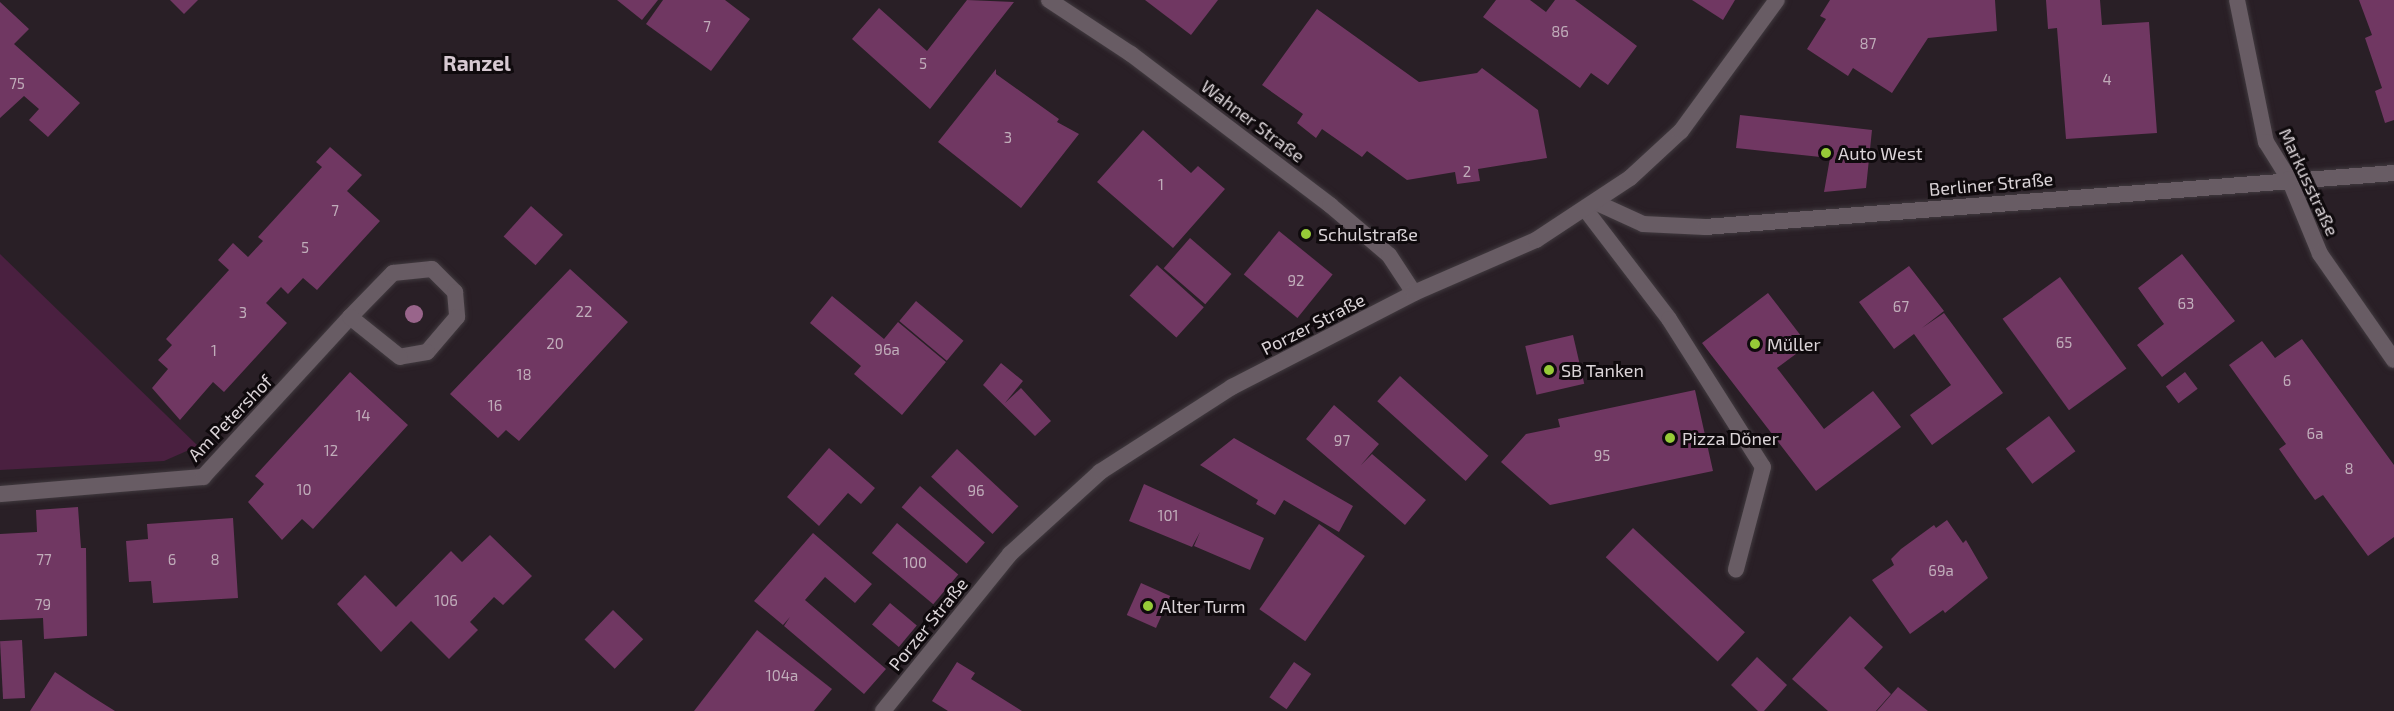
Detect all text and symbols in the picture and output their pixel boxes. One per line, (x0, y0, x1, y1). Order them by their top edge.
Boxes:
house number: 7 (703, 18, 711, 36)
house number: 86 (1551, 23, 1569, 41)
house number: 87 (1860, 35, 1876, 53)
district label: Ranzel (443, 50, 511, 76)
house number: 5 (919, 55, 927, 73)
house number: 4 (2102, 71, 2112, 89)
house number: 75 (9, 75, 25, 93)
street label: Wahner Straße (1197, 75, 1309, 167)
street label: Markusstraße (2275, 125, 2343, 239)
house number: 3 (1004, 129, 1012, 147)
place label: Auto West (1838, 142, 1923, 164)
marker: Auto West (1819, 146, 1833, 160)
house number: 2 (1463, 163, 1471, 181)
street label: Berliner Straße (1928, 168, 2054, 200)
house number: 1 (1158, 176, 1164, 194)
house number: 7 (331, 202, 339, 220)
place label: Schulstraße (1318, 223, 1418, 245)
marker: Schulstraße (1299, 227, 1313, 241)
house number: 5 (301, 239, 309, 257)
house number: 92 (1287, 272, 1305, 290)
street label: Porzer Straße (1257, 289, 1369, 359)
house number: 63 (2178, 295, 2194, 313)
house number: 67 (1893, 298, 1909, 316)
house number: 22 (576, 303, 592, 321)
house number: 3 (239, 304, 247, 322)
place label: Müller (1767, 333, 1821, 355)
house number: 65 (2056, 334, 2072, 352)
house number: 20 (546, 335, 564, 353)
marker: Müller (1748, 337, 1762, 351)
house number: 96a (874, 341, 900, 359)
house number: 1 (211, 342, 217, 360)
place label: SB Tanken (1561, 359, 1644, 381)
marker: SB Tanken (1542, 363, 1556, 377)
house number: 18 (516, 366, 532, 384)
street label: Am Petershof (183, 370, 277, 466)
house number: 6 (2283, 372, 2291, 390)
house number: 16 (488, 397, 502, 415)
house number: 14 (355, 407, 371, 425)
house number: 6a (2307, 425, 2323, 443)
place label: Pizza Döner (1682, 427, 1779, 449)
marker: Pizza Döner (1663, 431, 1677, 445)
house number: 97 (1334, 432, 1350, 450)
house number: 12 (324, 442, 338, 460)
house number: 95 (1594, 447, 1610, 465)
house number: 8 (2344, 460, 2354, 478)
house number: 10 (296, 481, 312, 499)
house number: 96 (967, 482, 985, 500)
house number: 101 (1158, 507, 1178, 525)
house number: 77 (36, 551, 52, 569)
house number: 6 (168, 551, 176, 569)
house number: 8 (210, 551, 220, 569)
house number: 100 (903, 554, 927, 572)
house number: 69a (1928, 562, 1954, 580)
street label: Porzer Straße (884, 573, 972, 675)
house number: 106 (434, 592, 458, 610)
place label: Alter Turm (1160, 595, 1246, 617)
house number: 79 (35, 596, 51, 614)
marker: Alter Turm (1141, 599, 1155, 613)
house number: 104a (766, 667, 798, 685)

